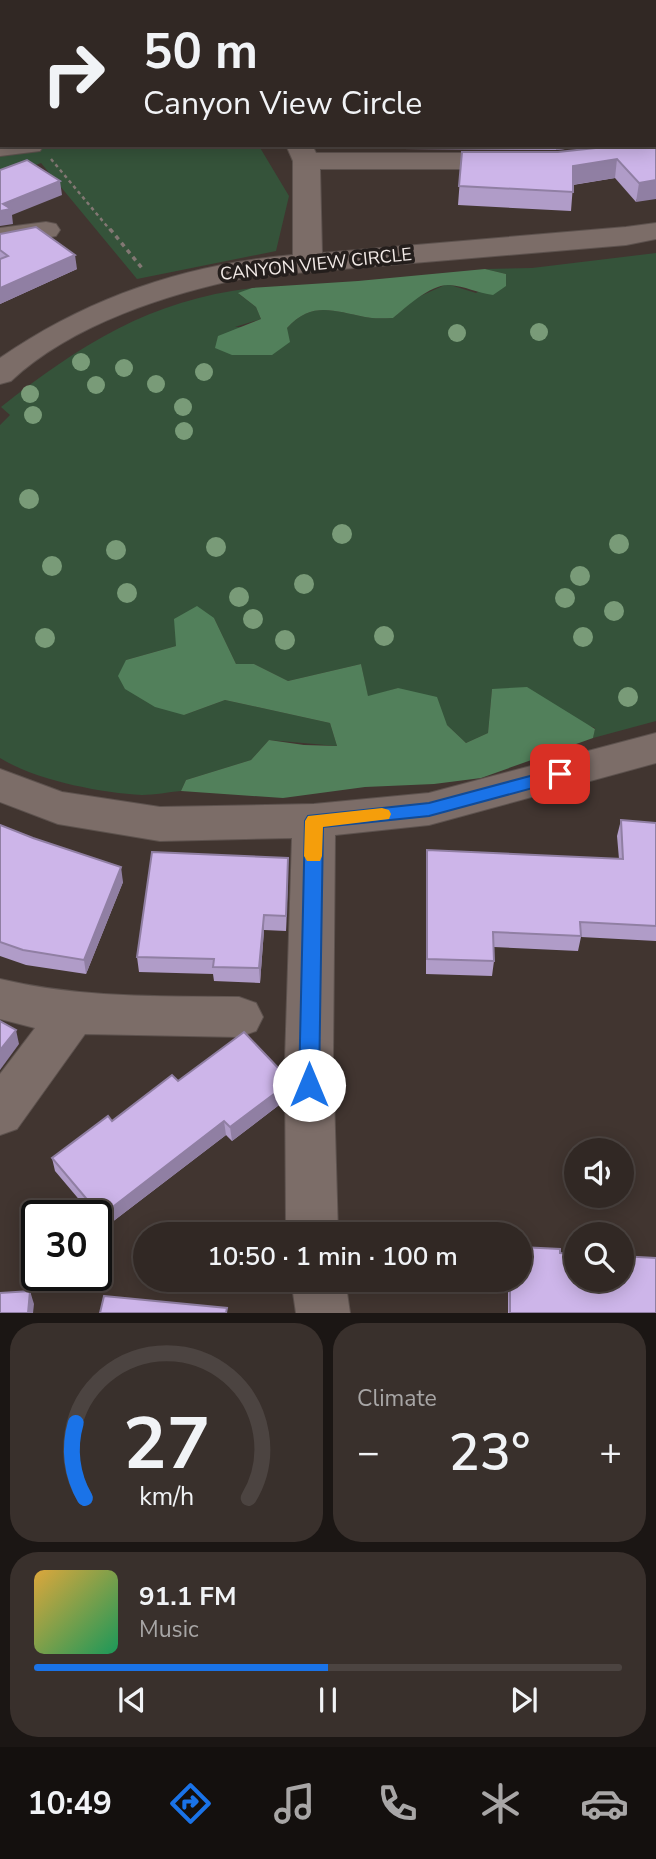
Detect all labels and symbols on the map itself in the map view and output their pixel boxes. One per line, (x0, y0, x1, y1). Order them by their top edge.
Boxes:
street label: CANYON VIEW CIRCLE (219, 242, 413, 286)
pin (530, 744, 590, 804)
position arrow (272, 1048, 346, 1122)
speed limit sign: 30 (21, 1200, 112, 1291)

